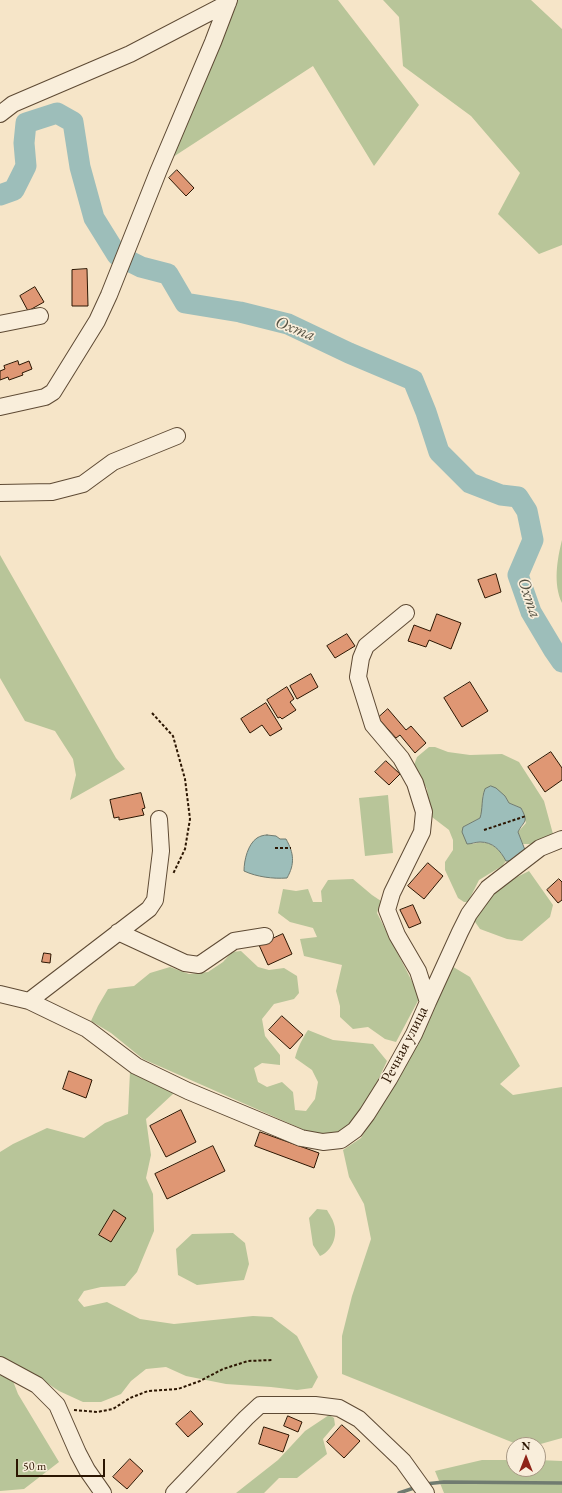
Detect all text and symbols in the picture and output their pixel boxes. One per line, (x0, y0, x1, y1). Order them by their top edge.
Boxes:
water label: Охта (272, 312, 318, 346)
water label: Охта (513, 575, 545, 621)
street label: Речная улица (377, 1003, 433, 1087)
north arrow (506, 1437, 546, 1477)
text: N (522, 1439, 530, 1453)
scale bar (18, 1451, 107, 1477)
text: 50 m (23, 1458, 46, 1474)

